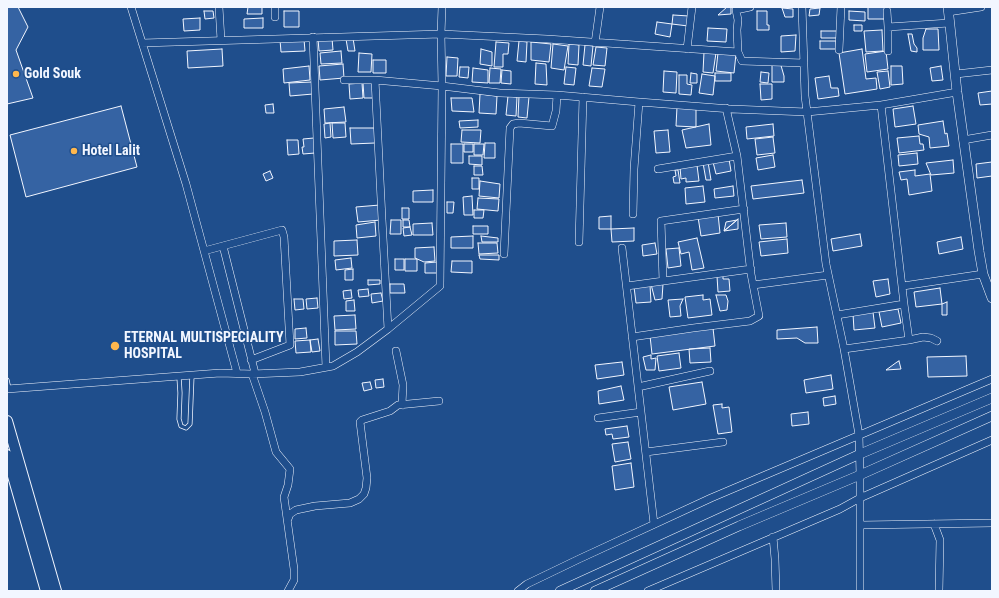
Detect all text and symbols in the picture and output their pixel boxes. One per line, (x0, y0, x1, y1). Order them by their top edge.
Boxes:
place label: Gold Souk (24, 66, 81, 82)
marker: Gold Souk (11, 69, 21, 79)
place label: Hotel Lalit (82, 143, 140, 159)
marker: Hotel Lalit (69, 146, 79, 156)
place label: ETERNAL MULTISPECIALITY HOSPITAL (124, 330, 284, 362)
marker: ETERNAL MULTISPECIALITY HOSPITAL (109, 340, 121, 352)

